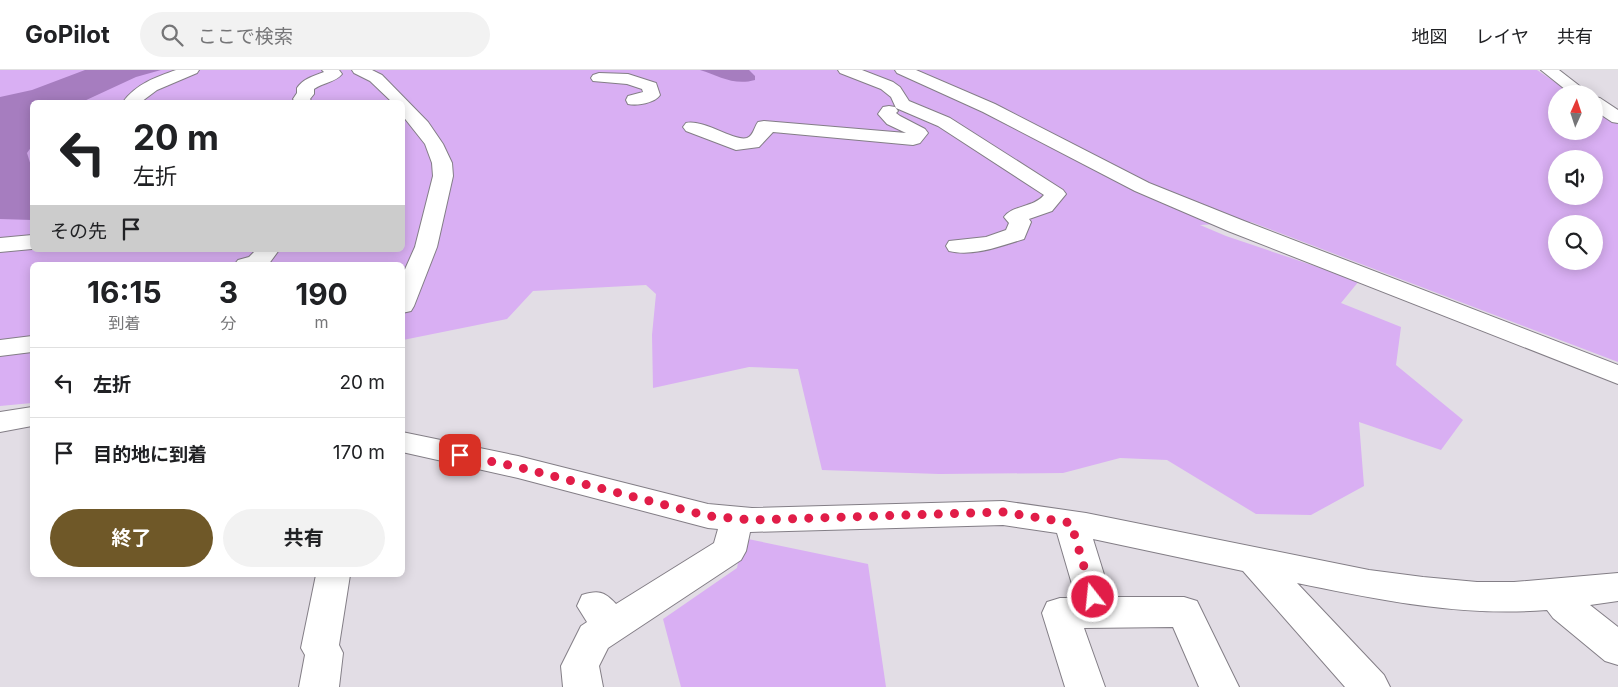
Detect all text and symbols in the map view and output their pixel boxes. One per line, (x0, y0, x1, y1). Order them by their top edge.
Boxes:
search box (140, 12, 490, 57)
text: GoPilot (25, 20, 110, 49)
icon: search (158, 21, 186, 49)
text: ここで検索 (198, 25, 293, 48)
text: 地図 (1412, 26, 1448, 47)
text: レイヤ (1476, 26, 1529, 47)
text: 共有 (1557, 26, 1593, 47)
north arrow (1548, 85, 1602, 140)
map controls (1548, 85, 1603, 270)
text: 20 m (133, 116, 219, 158)
icon: left (50, 120, 115, 185)
button: sound (1548, 150, 1603, 205)
text: 左折 (133, 163, 177, 189)
icon: arrive (117, 215, 145, 243)
button: search (1548, 215, 1603, 270)
text: その先 (50, 220, 107, 243)
text: 16:15 (87, 274, 162, 310)
text: 3 (219, 274, 238, 310)
text: 190 (295, 276, 348, 312)
text: m (315, 312, 329, 332)
text: 到着 (108, 313, 140, 333)
text: 分 (220, 313, 236, 333)
icon: left (50, 369, 78, 397)
text: 20 m (339, 371, 385, 394)
text: 左折 (93, 373, 131, 396)
pin (439, 434, 481, 476)
icon: arrive (50, 439, 78, 467)
text: 170 m (333, 441, 385, 464)
icon: arrive (446, 441, 474, 469)
text: 目的地に到着 (93, 443, 207, 466)
button: 終了 (50, 509, 213, 567)
button: 共有 (223, 509, 385, 567)
position arrow (1066, 570, 1118, 622)

